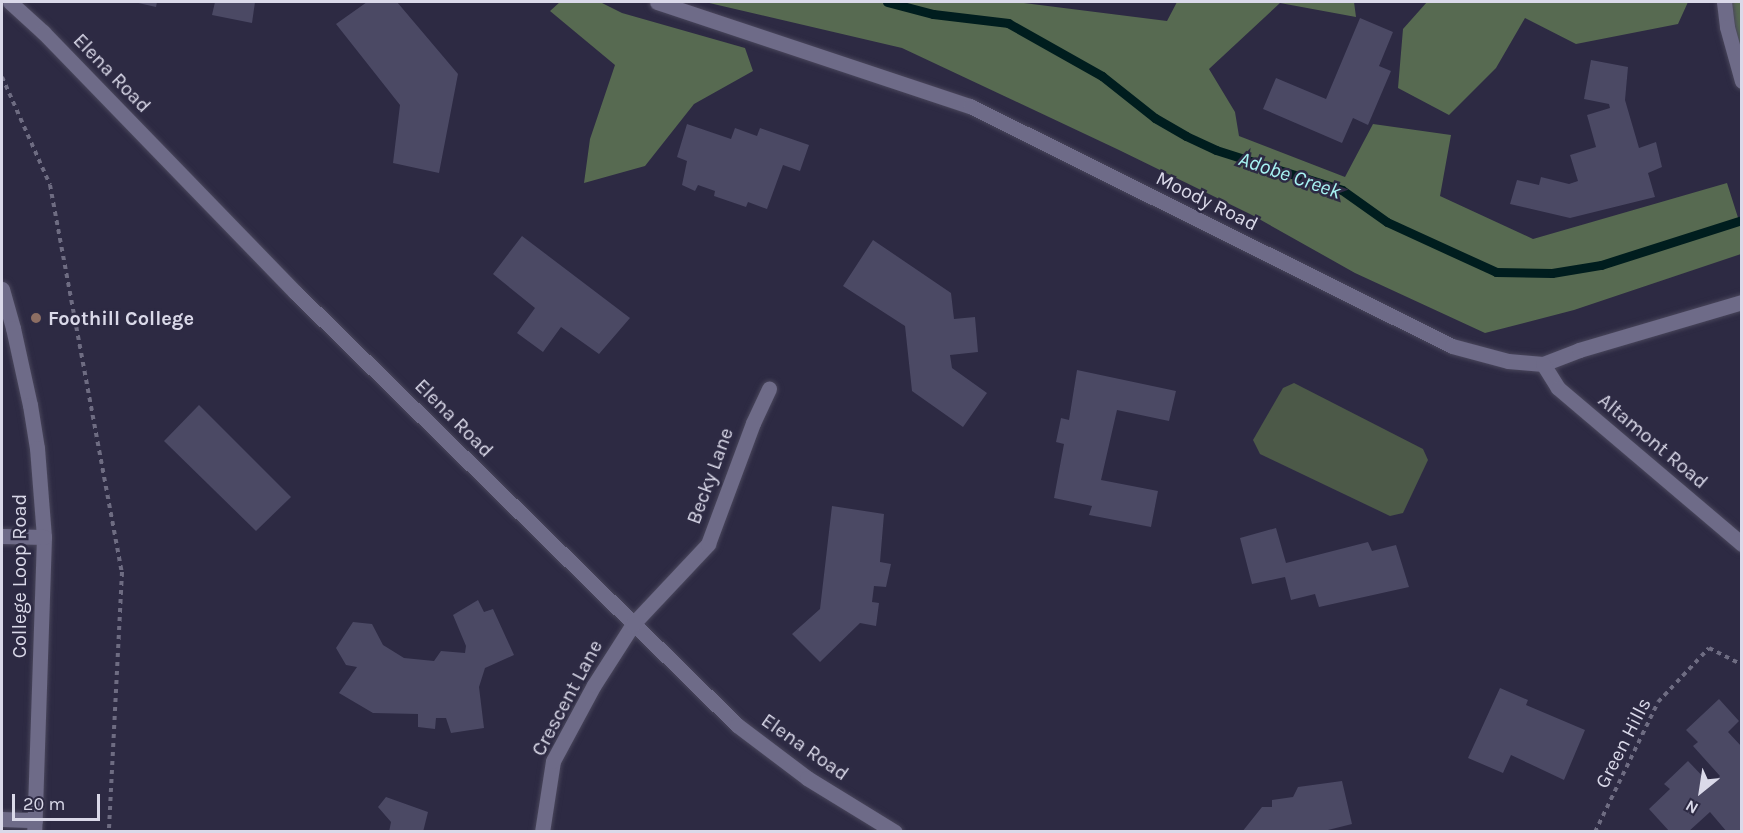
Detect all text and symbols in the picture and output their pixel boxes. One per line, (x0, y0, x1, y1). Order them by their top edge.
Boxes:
street label: Elena Road (68, 28, 156, 118)
water label: Adobe Creek (1236, 146, 1344, 204)
street label: Moody Road (1152, 166, 1262, 236)
place label: Foothill College (48, 306, 194, 330)
marker: Foothill College (29, 311, 43, 325)
street label: Elena Road (410, 374, 498, 462)
street label: Altamont Road (1593, 388, 1713, 494)
street label: Becky Lane (681, 425, 739, 527)
street label: College Loop Road (7, 494, 31, 658)
street label: Crescent Lane (526, 636, 608, 760)
street label: Green Hills (1590, 694, 1656, 792)
street label: Elena Road (757, 708, 853, 786)
north arrow (1671, 761, 1731, 821)
scale bar (15, 782, 104, 820)
text: 20 m (23, 793, 65, 815)
text: N (1682, 796, 1701, 818)

